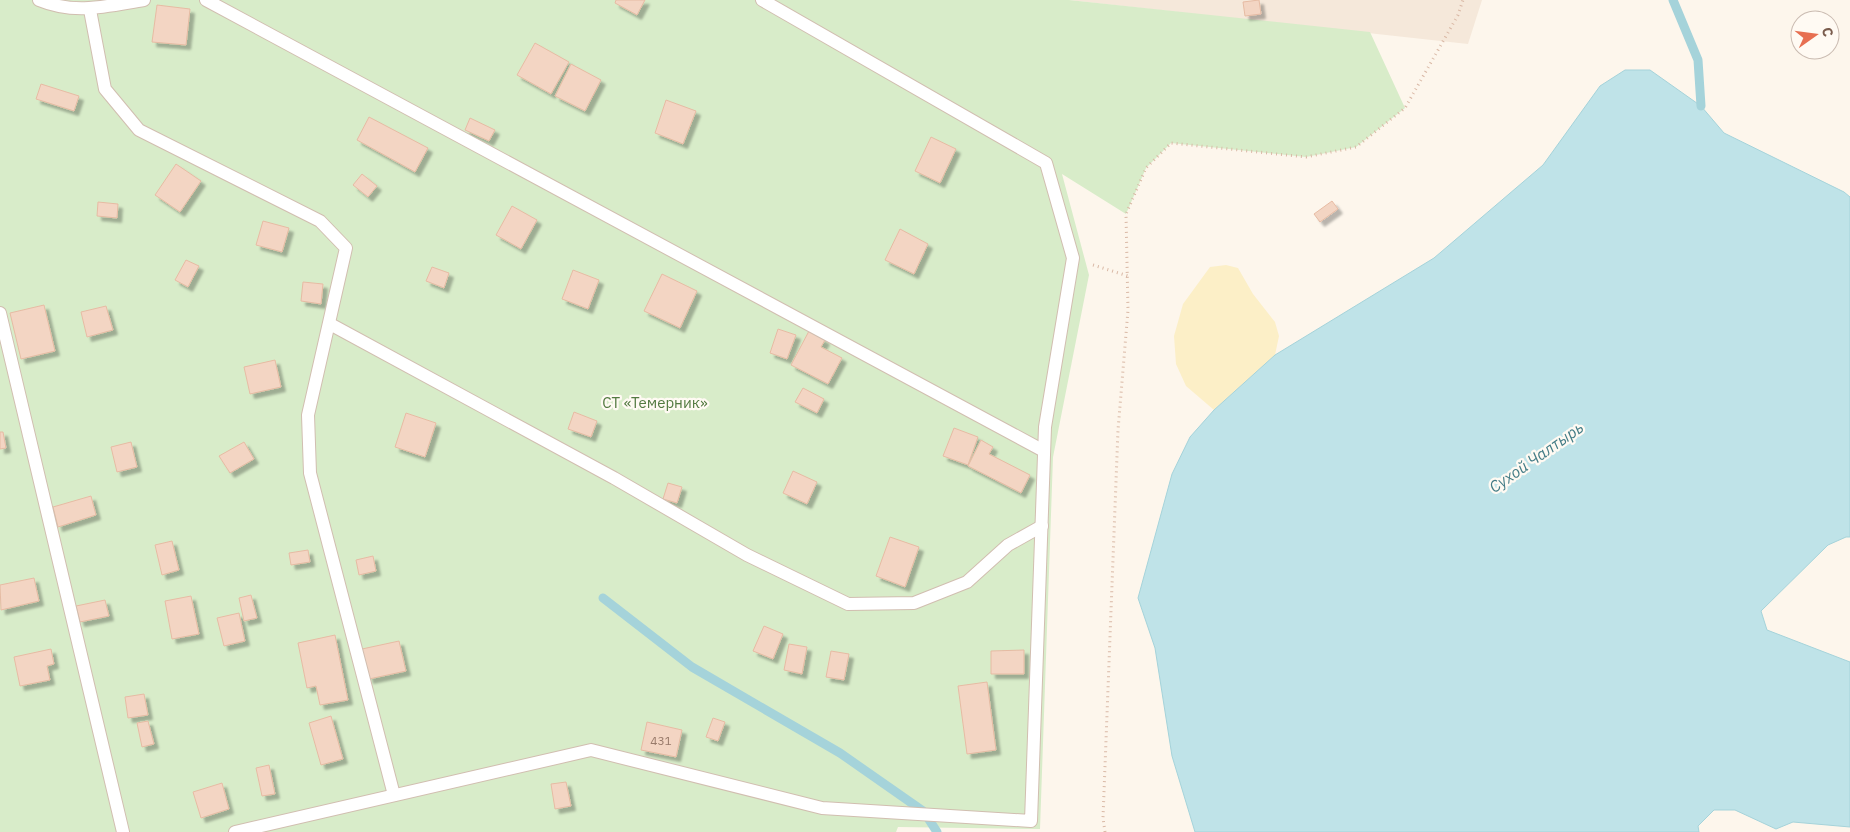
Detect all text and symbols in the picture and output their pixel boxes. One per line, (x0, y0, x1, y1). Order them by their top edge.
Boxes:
north arrow (1790, 10, 1840, 60)
text: С (1818, 25, 1837, 38)
park label: СТ «Темерник» (602, 393, 708, 412)
water label: Сухой Чалтырь (1485, 417, 1587, 497)
house number: 431 (650, 733, 672, 748)

